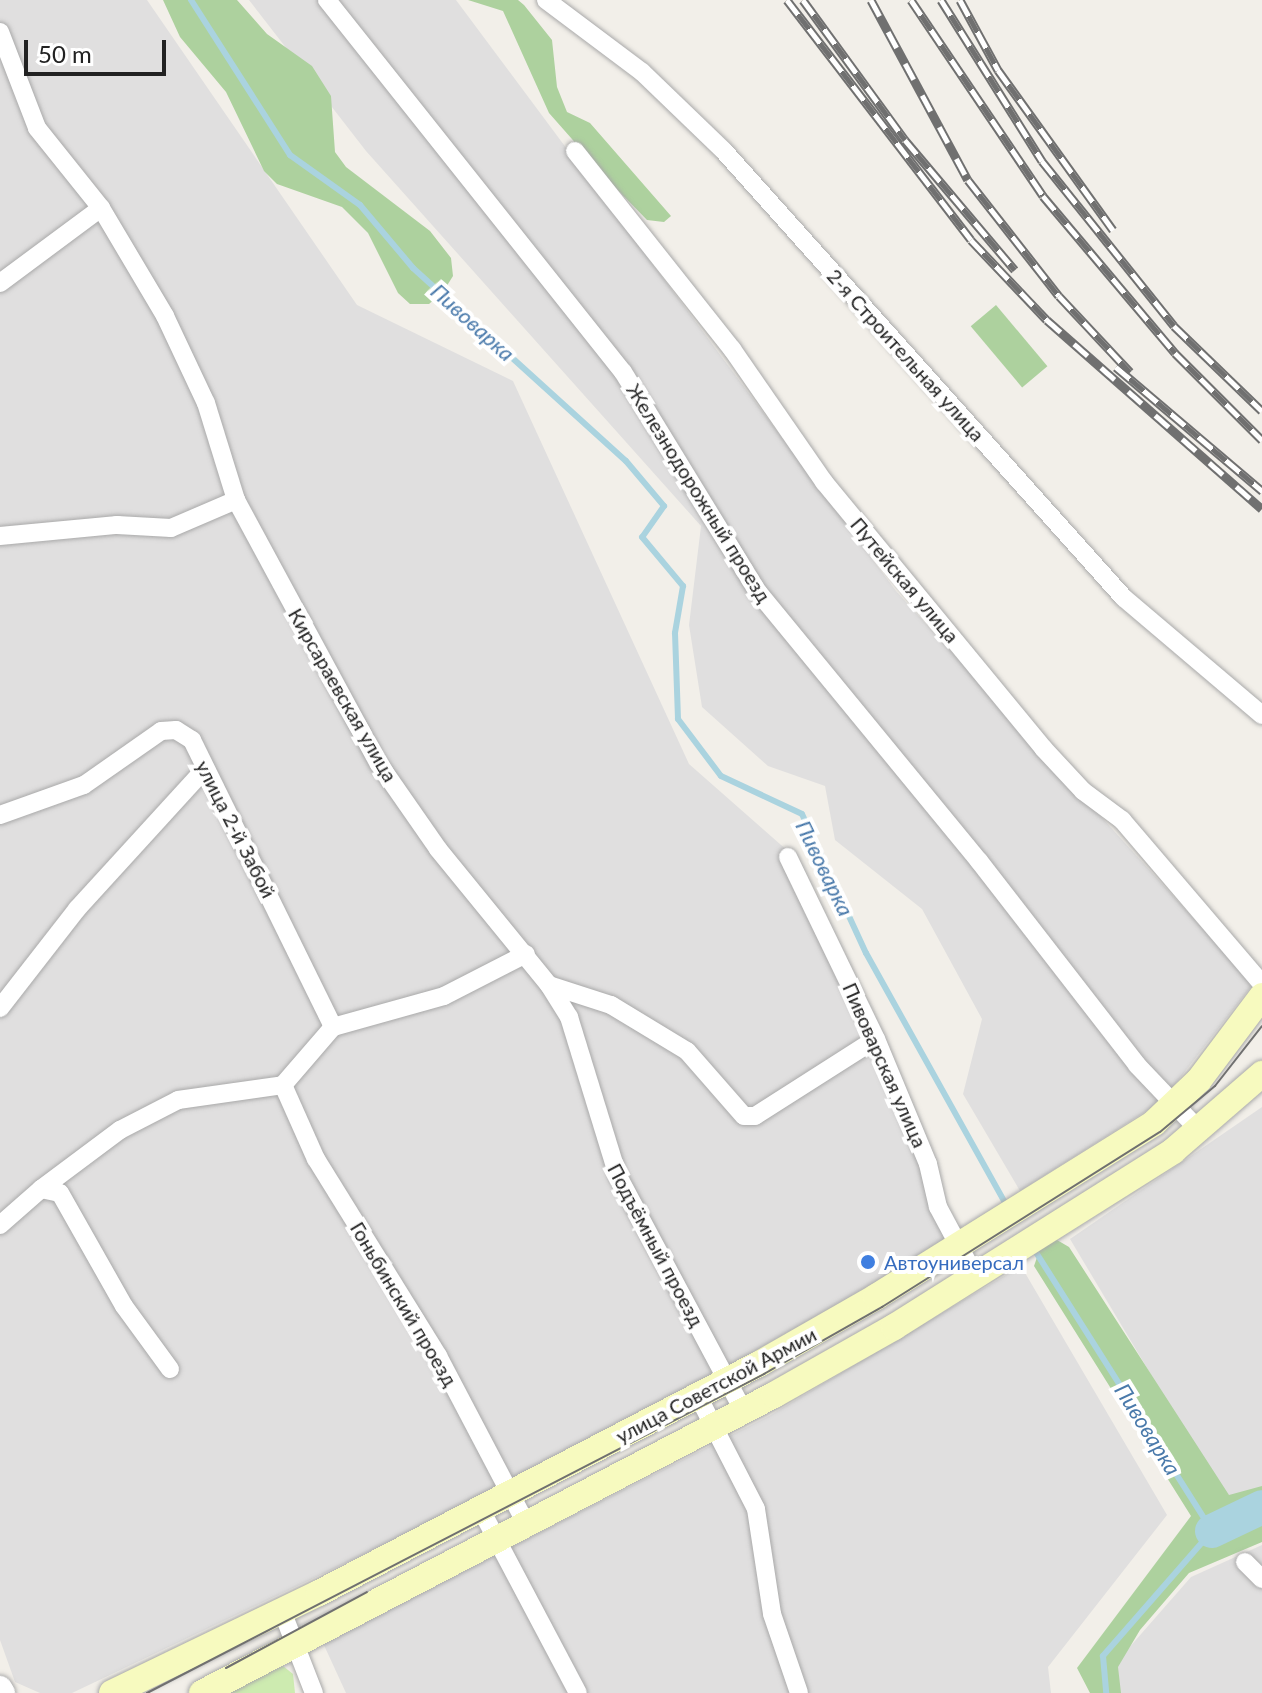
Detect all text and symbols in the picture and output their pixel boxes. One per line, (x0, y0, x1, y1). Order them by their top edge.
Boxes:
scale bar (28, 24, 170, 74)
text: 50 m (38, 39, 92, 68)
street label: 2-я Строительная улица (822, 264, 990, 446)
water label: Пивоварка (426, 278, 520, 366)
street label: Железнодорожный проезд (622, 379, 776, 607)
street label: Путейская улица (846, 513, 964, 647)
street label: Кирсараевская улица (283, 604, 403, 786)
street label: улица 2-й Забой (191, 756, 281, 902)
water label: Пивоварка (791, 816, 859, 920)
street label: Пивоварская улица (838, 979, 932, 1151)
street label: Подъёмный проезд (603, 1159, 709, 1331)
street label: Гоньбинский проезд (345, 1217, 463, 1391)
place label: Автоуниверсал (884, 1250, 1024, 1274)
marker: Автоуниверсал (859, 1253, 877, 1271)
street label: улица Советской Армии (612, 1322, 820, 1448)
water label: Пивоварка (1109, 1378, 1187, 1480)

